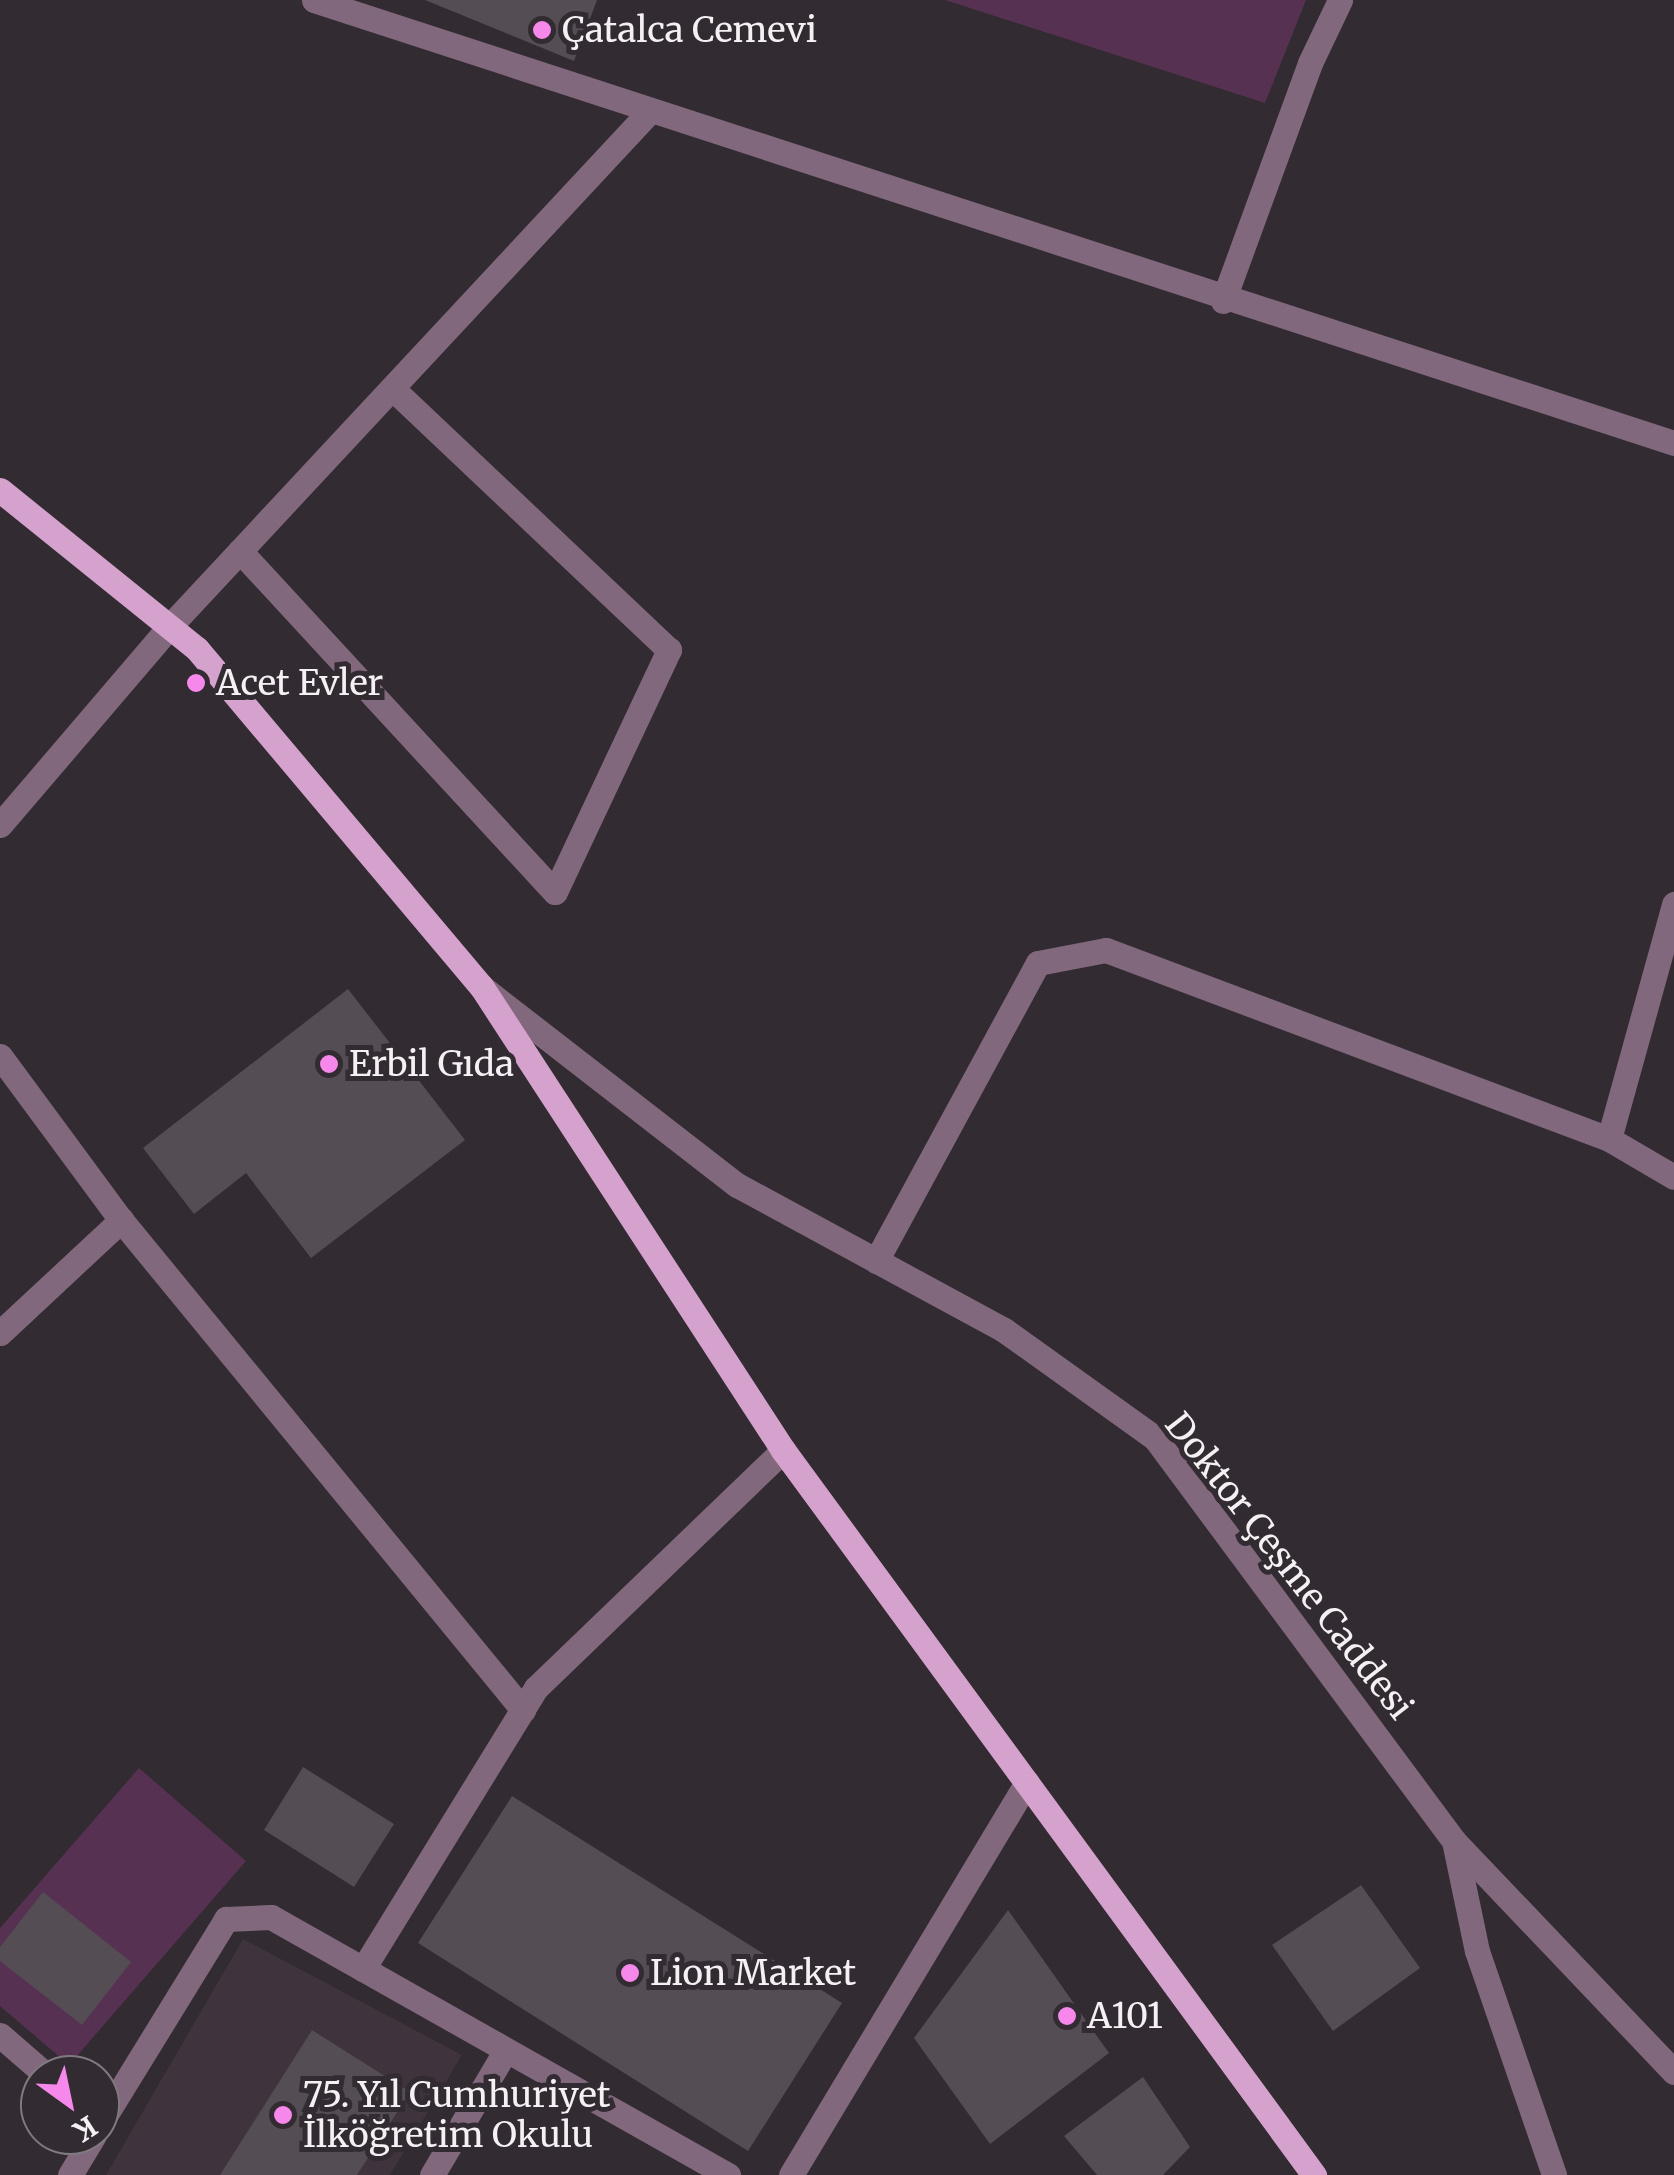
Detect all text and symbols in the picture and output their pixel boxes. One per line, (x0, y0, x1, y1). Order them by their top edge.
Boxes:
place label: Çatalca Cemevi (562, 9, 817, 51)
marker: Çatalca Cemevi (531, 19, 553, 41)
place label: Acet Evler (216, 662, 383, 704)
marker: Acet Evler (185, 672, 207, 694)
place label: Erbil Gıda (349, 1043, 514, 1085)
marker: Erbil Gıda (318, 1053, 340, 1075)
street label: Doktor Çeşme Caddesi (1156, 1404, 1422, 1728)
place label: Lion Market (650, 1952, 856, 1994)
marker: Lion Market (619, 1962, 641, 1984)
place label: A101 (1087, 1995, 1163, 2037)
marker: A101 (1056, 2005, 1078, 2027)
north arrow (20, 2055, 120, 2155)
place label: 75. Yıl Cumhuriyet İlköğretim Okulu (303, 2074, 610, 2156)
marker: 75. Yıl Cumhuriyet İlköğretim Okulu (272, 2104, 294, 2126)
text: K (67, 2108, 104, 2149)

